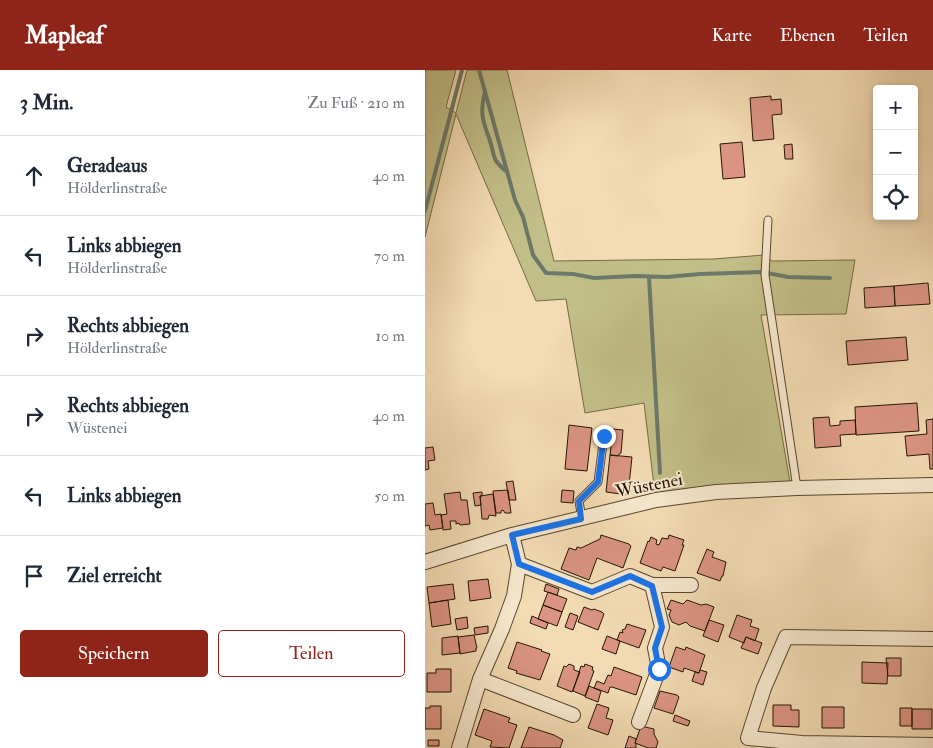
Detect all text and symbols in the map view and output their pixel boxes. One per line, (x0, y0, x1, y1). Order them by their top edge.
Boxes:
text: Mapleaf (25, 20, 104, 51)
text: Karte (712, 24, 752, 47)
text: Ebenen (780, 24, 835, 47)
text: Teilen (863, 24, 908, 47)
map controls (873, 85, 918, 220)
button: + (873, 85, 918, 130)
text: 3 Min. (20, 89, 73, 116)
text: Zu Fuß · 210 m (307, 93, 405, 113)
button: − (873, 130, 918, 175)
text: Geradeaus (67, 154, 147, 178)
icon: ahead (20, 162, 48, 190)
text: 40 m (372, 166, 405, 186)
button: locate (873, 175, 918, 220)
text: Hölderlinstraße (67, 178, 167, 198)
text: Links abbiegen (67, 234, 181, 258)
icon: left (20, 242, 48, 270)
text: 70 m (374, 246, 405, 266)
text: Hölderlinstraße (67, 258, 167, 278)
text: Rechts abbiegen (67, 314, 189, 338)
icon: right (20, 322, 48, 350)
text: 10 m (375, 326, 405, 346)
text: Hölderlinstraße (67, 338, 167, 358)
text: Rechts abbiegen (67, 394, 189, 418)
icon: right (20, 402, 48, 430)
text: 40 m (372, 406, 405, 426)
text: Wüstenei (67, 418, 127, 438)
route end (593, 425, 616, 448)
street label: Wüstenei (613, 468, 685, 503)
icon: left (20, 482, 48, 510)
text: Links abbiegen (67, 484, 181, 508)
text: 50 m (374, 486, 405, 506)
icon: arrive (20, 562, 48, 590)
text: Ziel erreicht (67, 564, 162, 588)
button: Speichern (20, 630, 208, 677)
button: Teilen (218, 630, 405, 677)
route start (648, 658, 671, 681)

